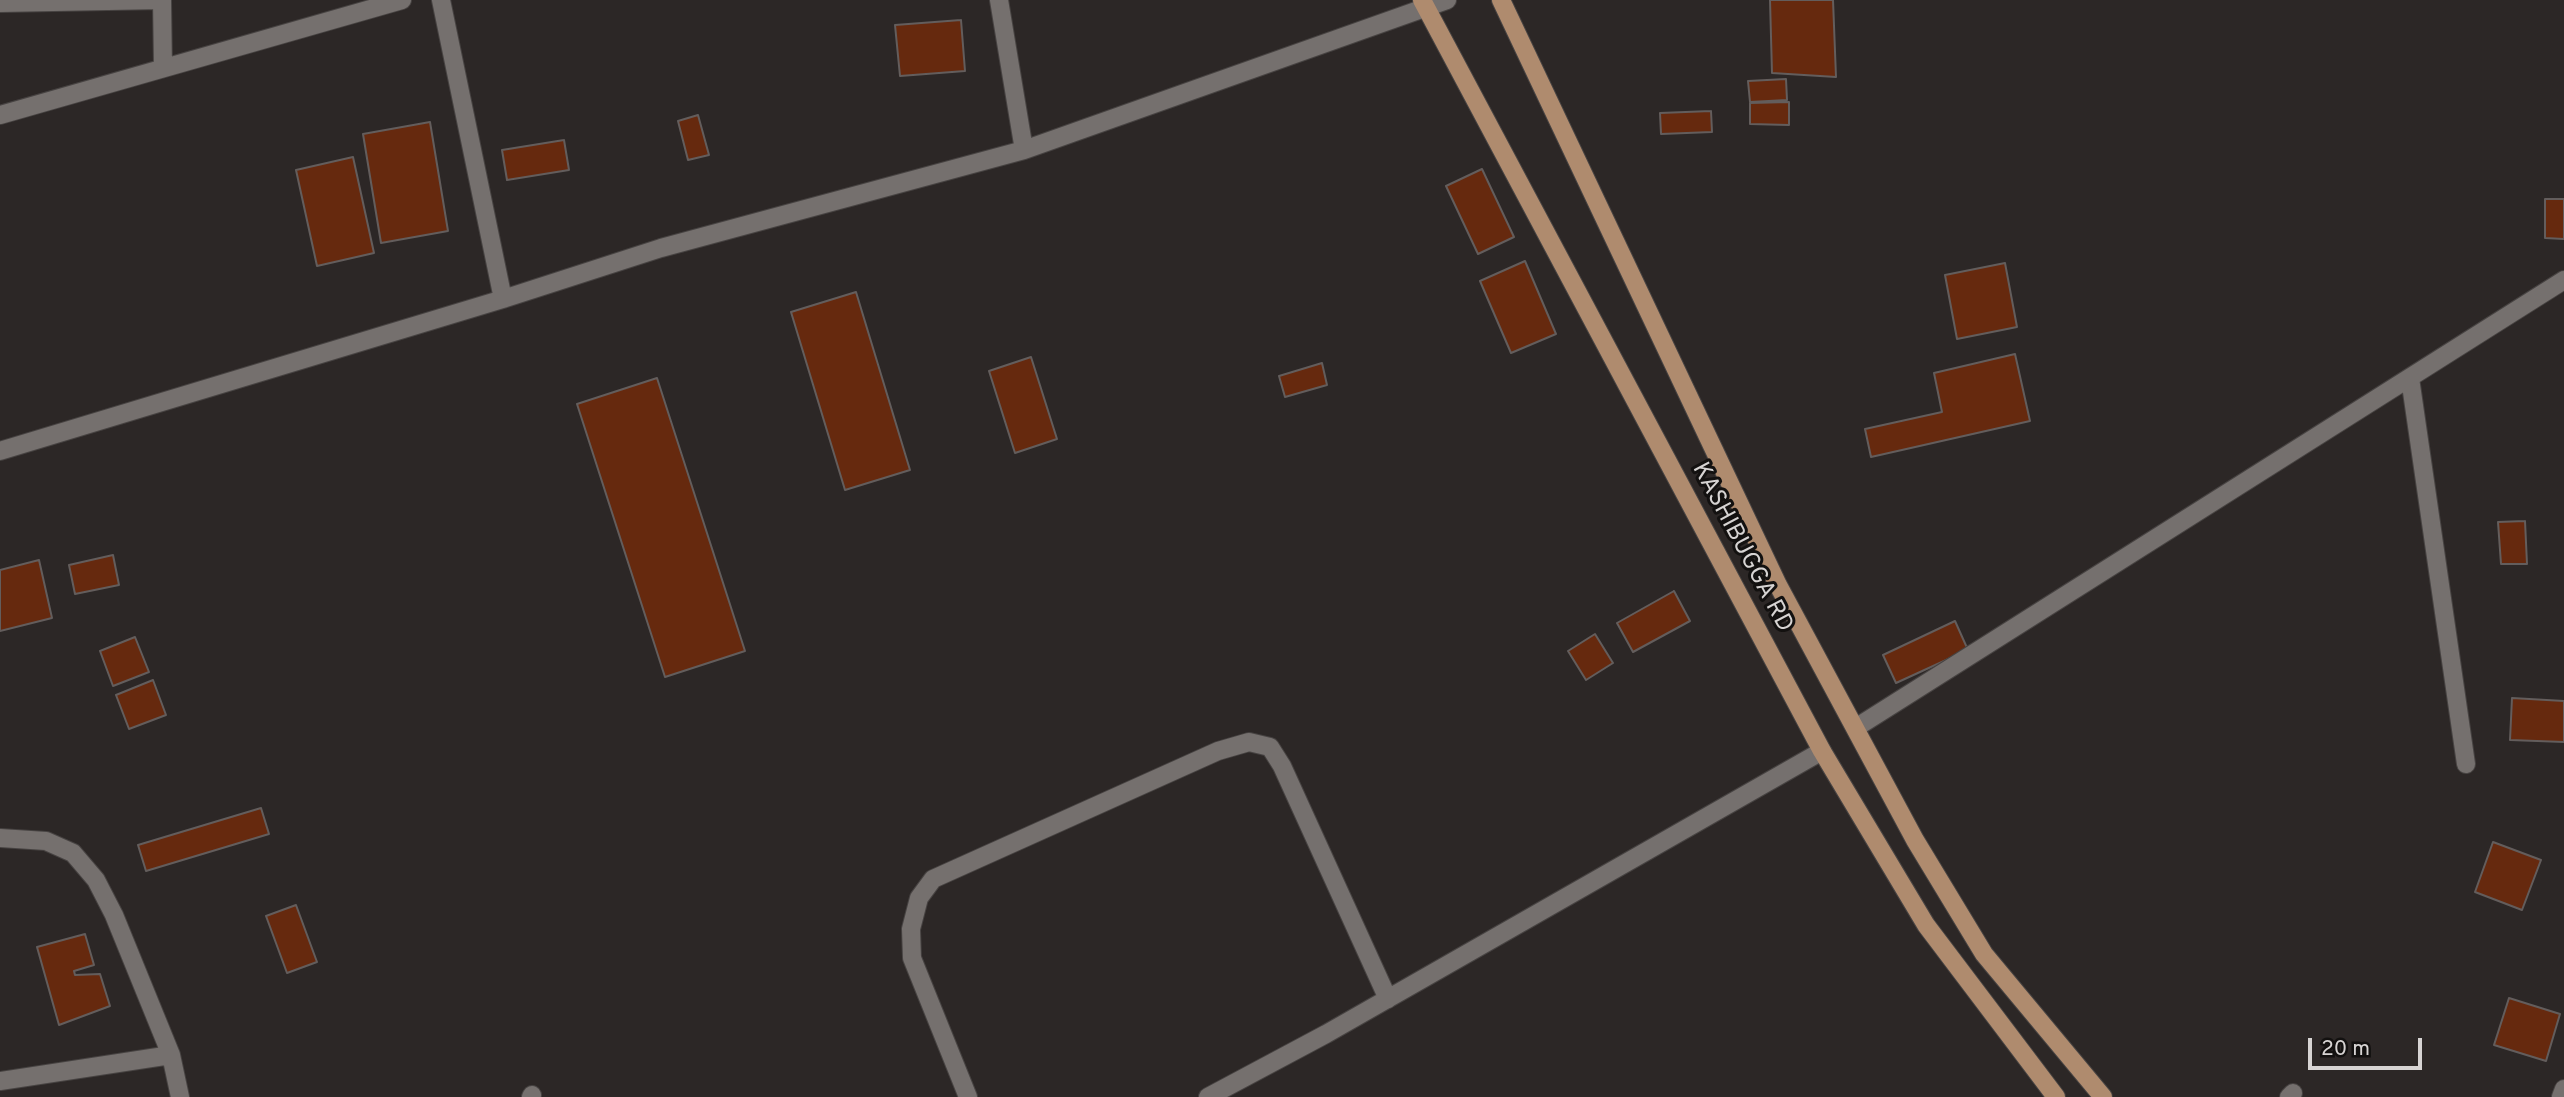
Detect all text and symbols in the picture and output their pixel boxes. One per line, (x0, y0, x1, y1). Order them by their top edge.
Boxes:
street label: KASHIBUGGA RD (1684, 458, 1798, 638)
scale bar (2312, 1024, 2426, 1068)
text: 20 m (2321, 1036, 2370, 1063)

